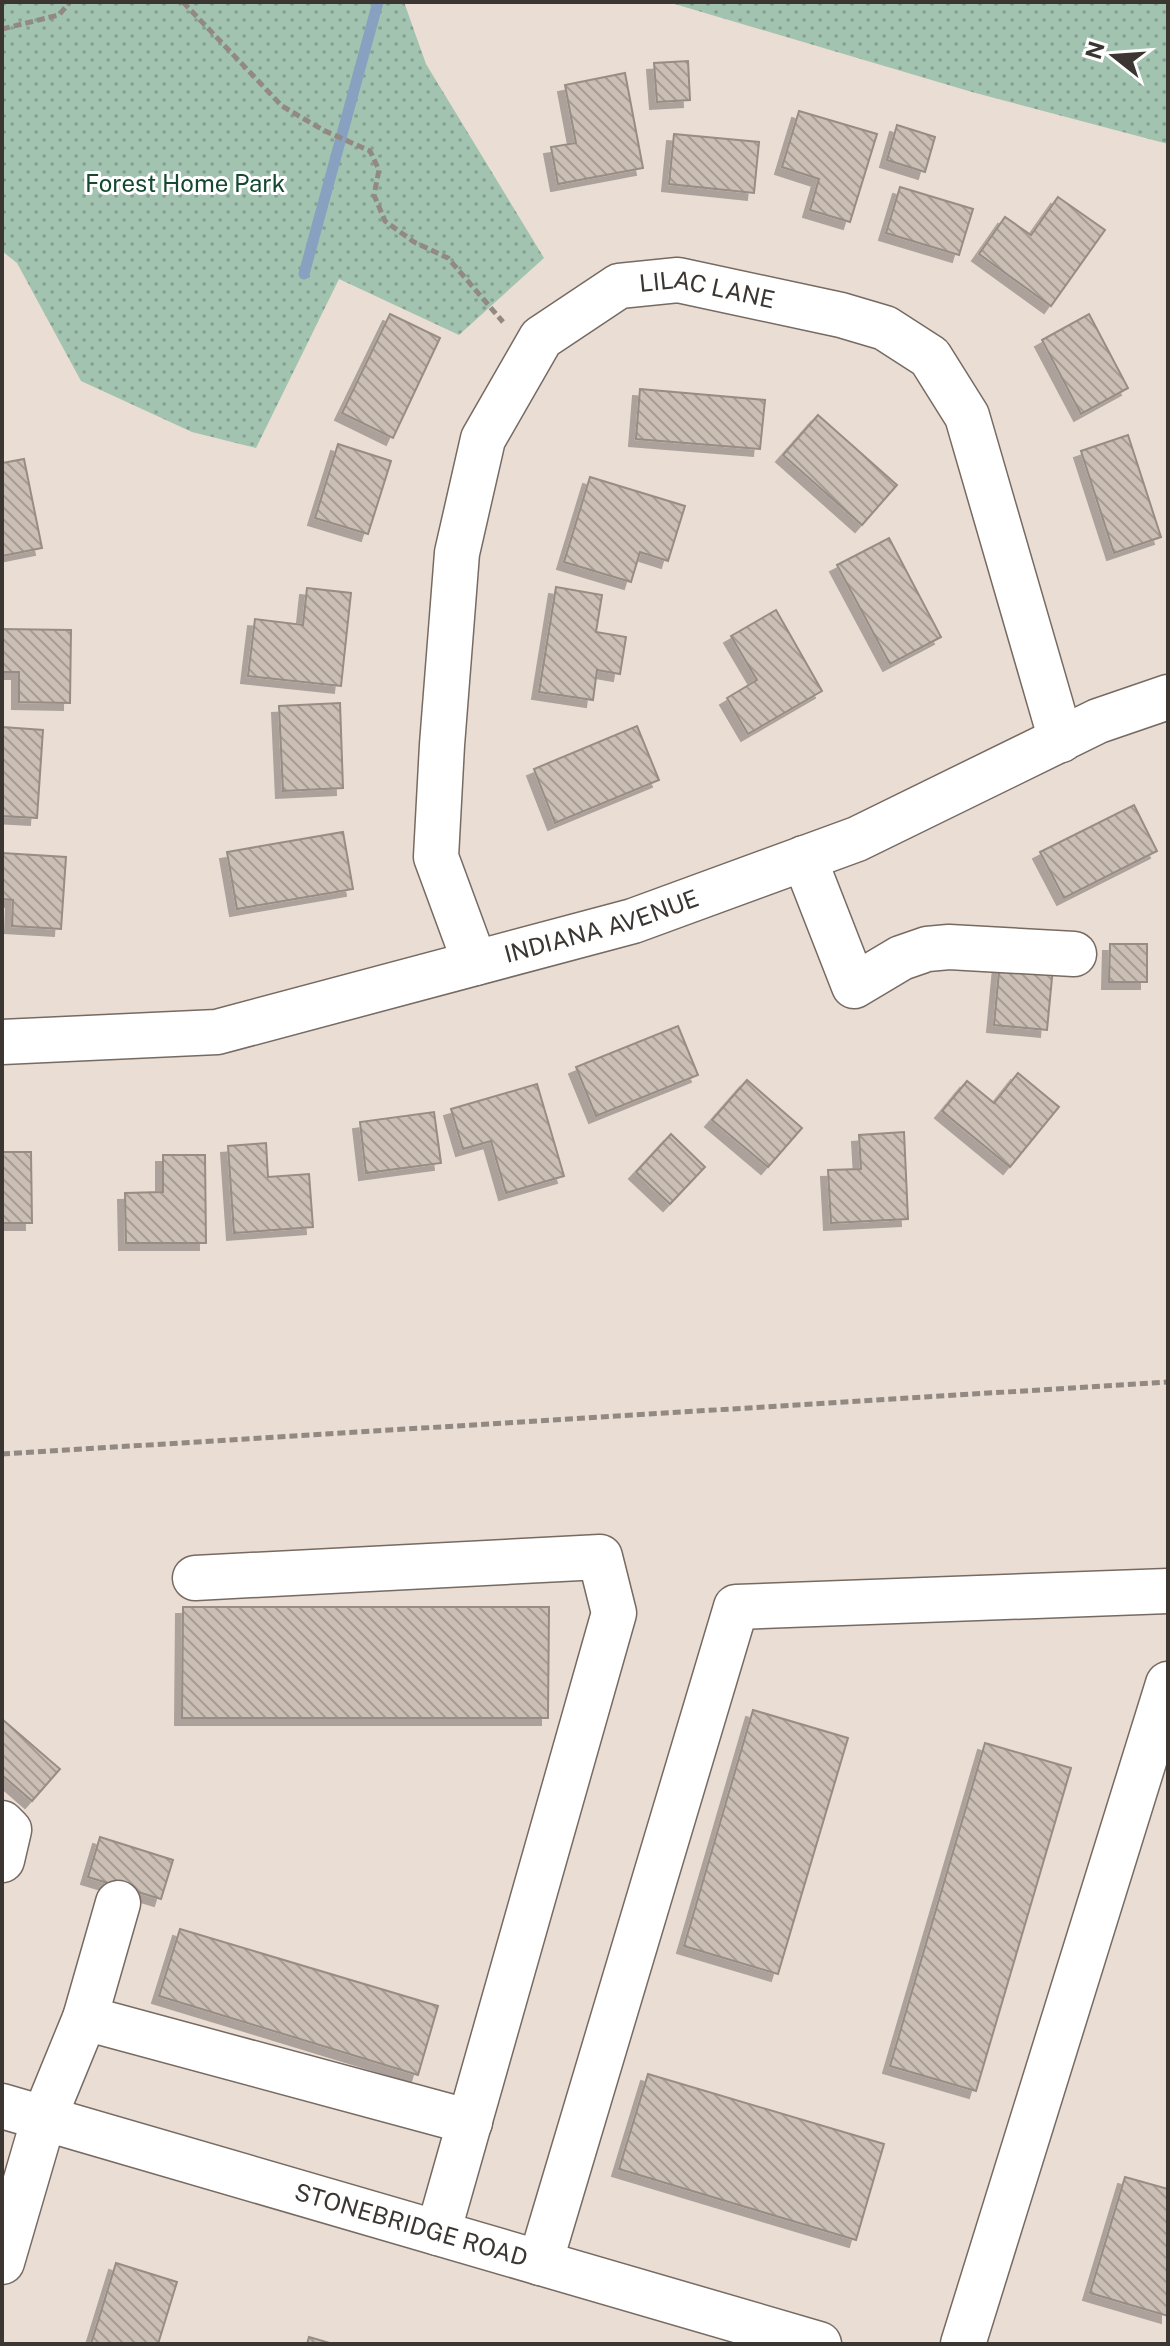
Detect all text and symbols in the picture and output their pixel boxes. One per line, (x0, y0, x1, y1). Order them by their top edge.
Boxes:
north arrow (1074, 16, 1154, 96)
text: N (1080, 38, 1110, 62)
park label: Forest Home Park (85, 169, 285, 197)
street label: LILAC LANE (638, 264, 778, 313)
street label: INDIANA AVENUE (501, 883, 702, 968)
street label: STONEBRIDGE ROAD (291, 2177, 531, 2271)

